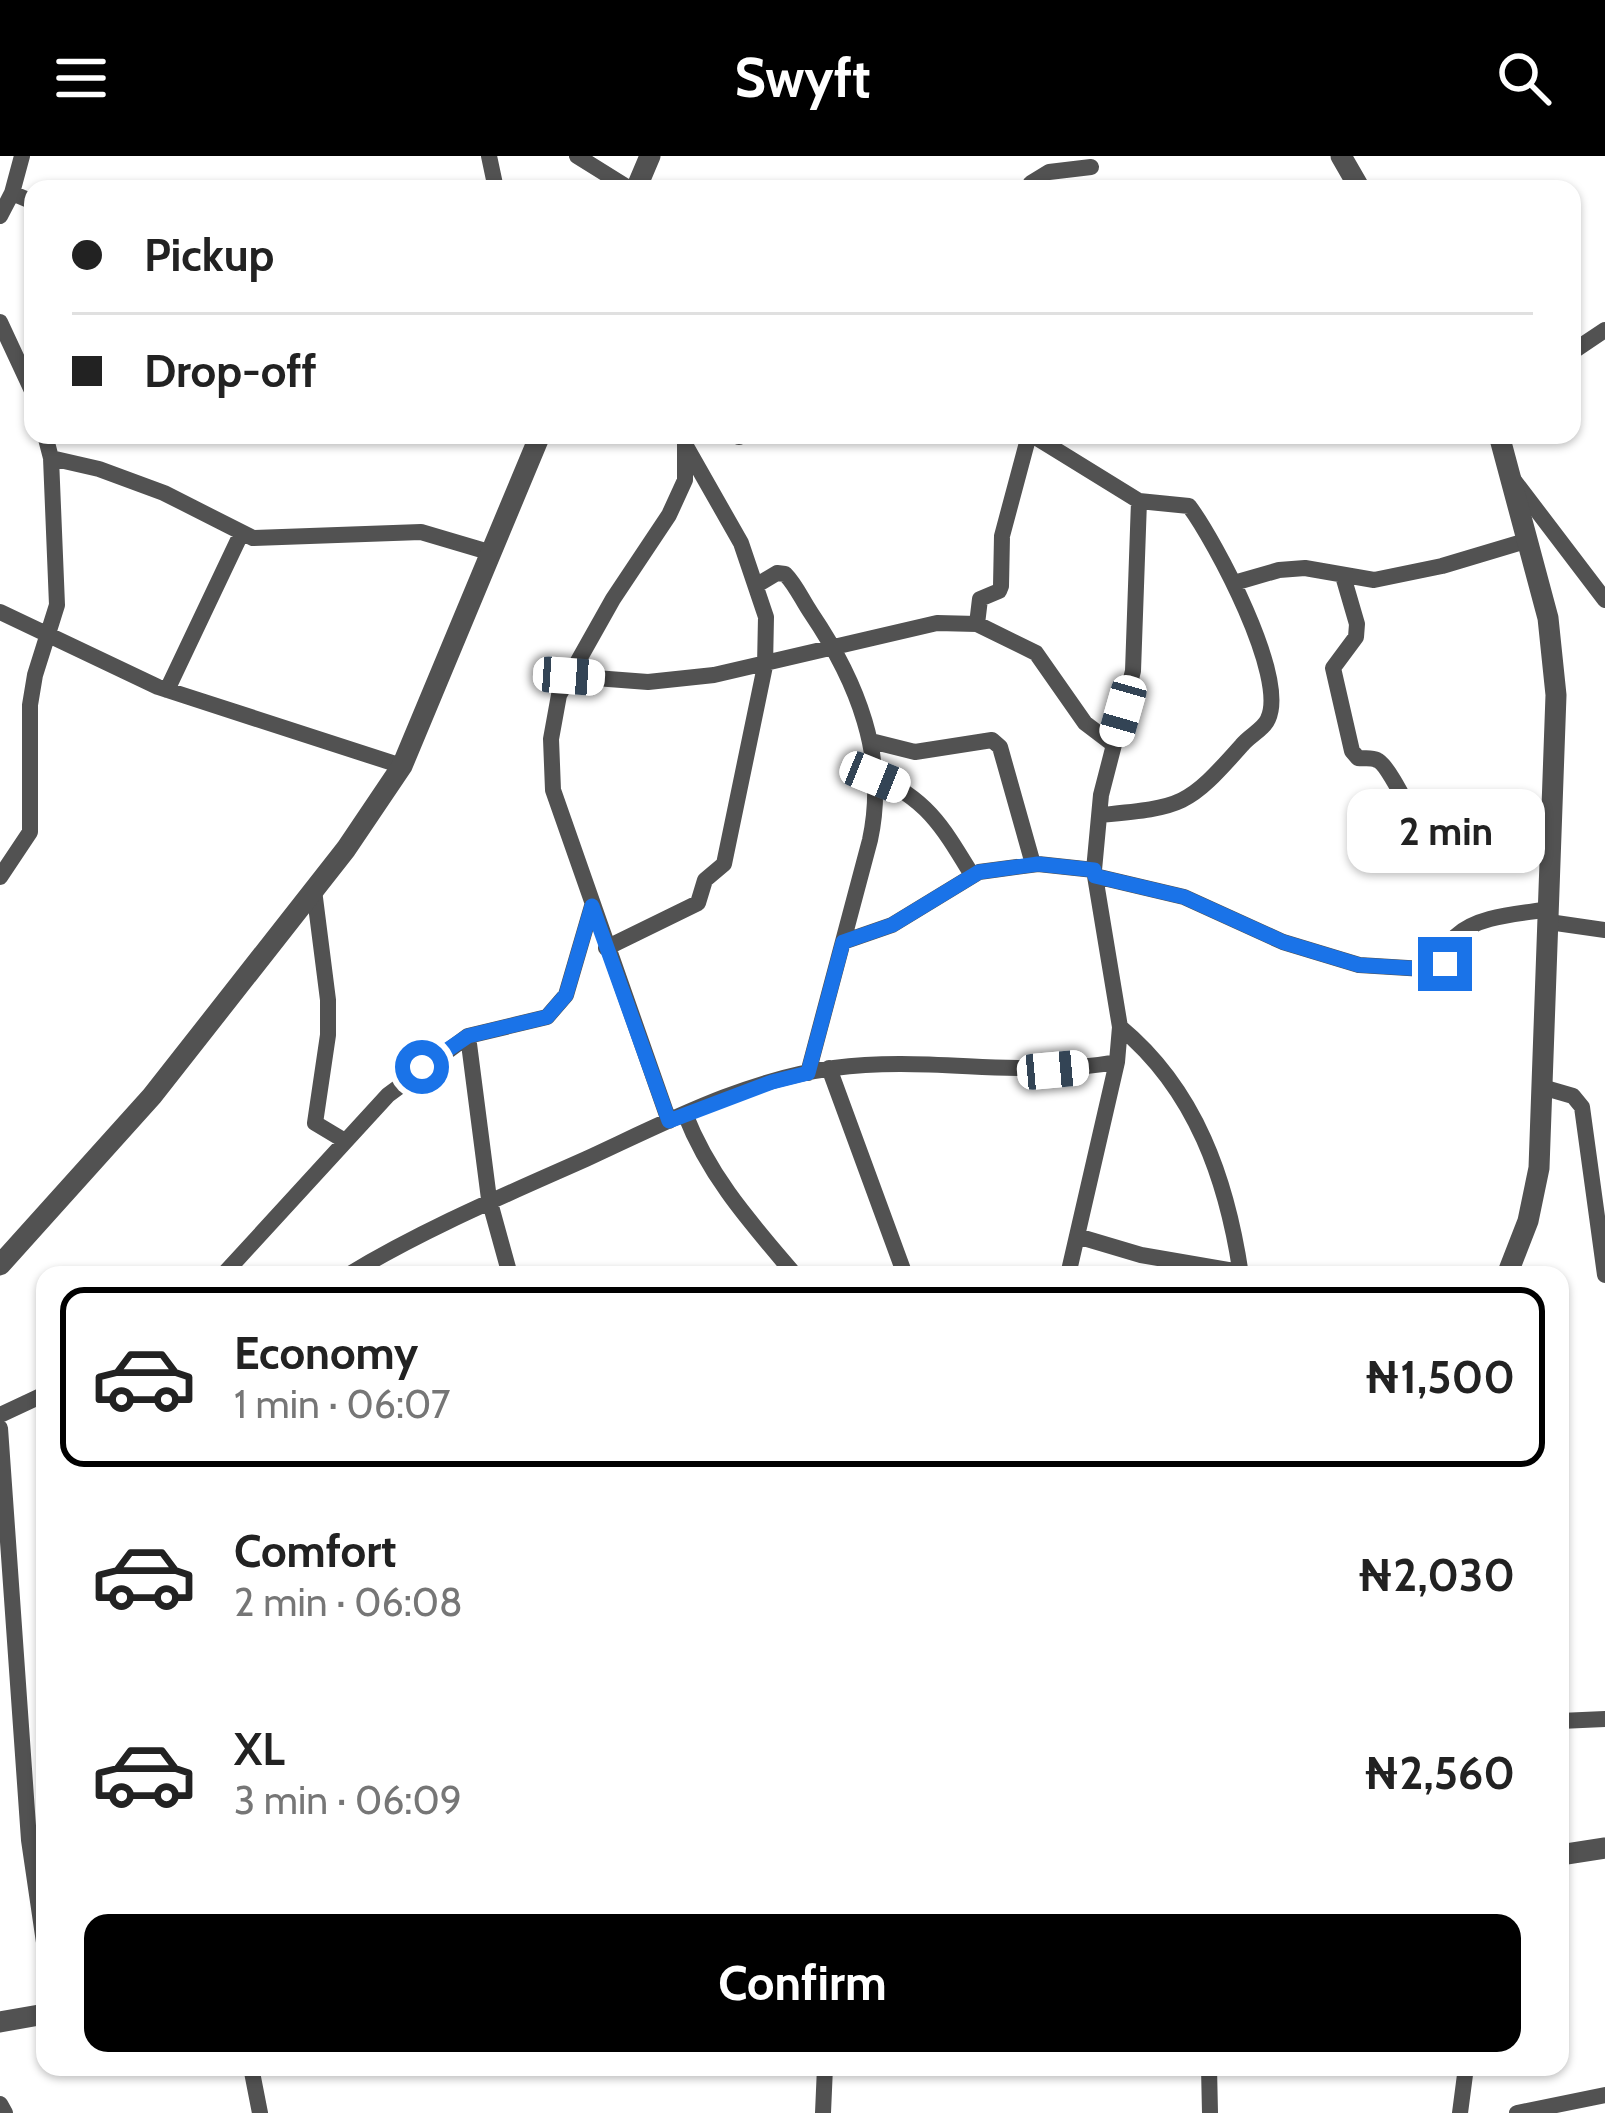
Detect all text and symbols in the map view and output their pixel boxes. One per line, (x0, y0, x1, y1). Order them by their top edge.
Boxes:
icon: menu (48, 45, 114, 111)
text: Swyft (735, 45, 870, 111)
icon: search (1491, 45, 1557, 111)
text: Pickup (144, 228, 274, 282)
text: Drop-off (144, 344, 317, 398)
car (532, 656, 606, 696)
car (1096, 671, 1150, 751)
car (835, 747, 915, 807)
callout: 2 min (1346, 790, 1544, 874)
text: 2 min (1399, 807, 1493, 855)
route end (1418, 937, 1472, 991)
route start (395, 1040, 449, 1094)
car (1016, 1049, 1090, 1091)
icon: car (90, 1323, 198, 1431)
text: Economy (234, 1326, 418, 1380)
text: ₦1,500 (1364, 1350, 1515, 1404)
text: 1 min · 06:07 (234, 1380, 451, 1428)
icon: car (90, 1521, 198, 1629)
text: Comfort (234, 1524, 397, 1578)
text: ₦2,030 (1357, 1548, 1515, 1602)
text: 2 min · 06:08 (234, 1578, 463, 1626)
icon: car (90, 1719, 198, 1827)
text: XL (234, 1722, 285, 1776)
text: ₦2,560 (1363, 1746, 1515, 1800)
text: 3 min · 06:09 (234, 1776, 462, 1824)
button: Confirm (84, 1914, 1521, 2052)

